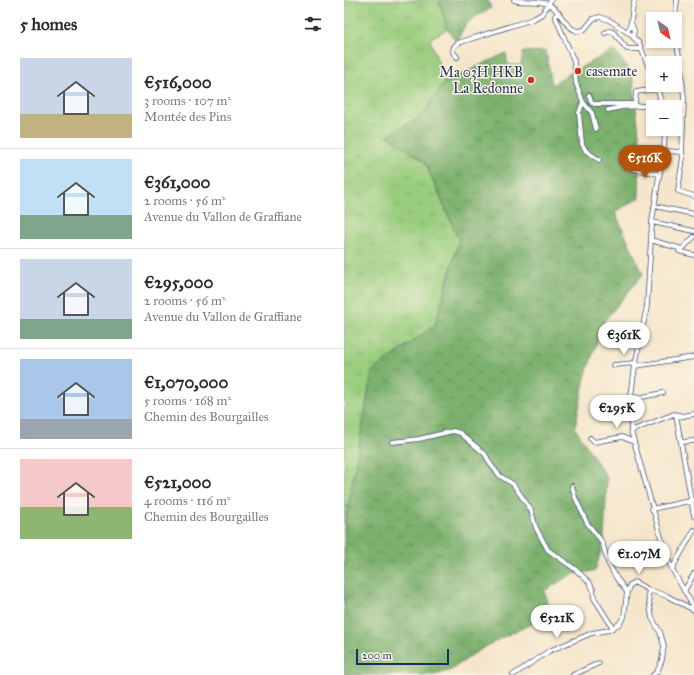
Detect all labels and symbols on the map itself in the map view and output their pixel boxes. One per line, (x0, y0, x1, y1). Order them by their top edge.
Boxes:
north arrow (646, 12, 682, 48)
place label: casemate (586, 63, 637, 80)
place label: Ma 03H HKB La Redonne (439, 64, 523, 97)
marker: casemate (573, 66, 583, 76)
marker: Ma 03H HKB La Redonne (526, 75, 536, 85)
pin: €516K (617, 145, 673, 179)
pin: €361K (596, 322, 652, 356)
pin: €295K (589, 395, 645, 429)
pin: €1.07M (606, 541, 672, 575)
pin: €521K (529, 605, 585, 639)
scale bar (356, 647, 449, 666)

